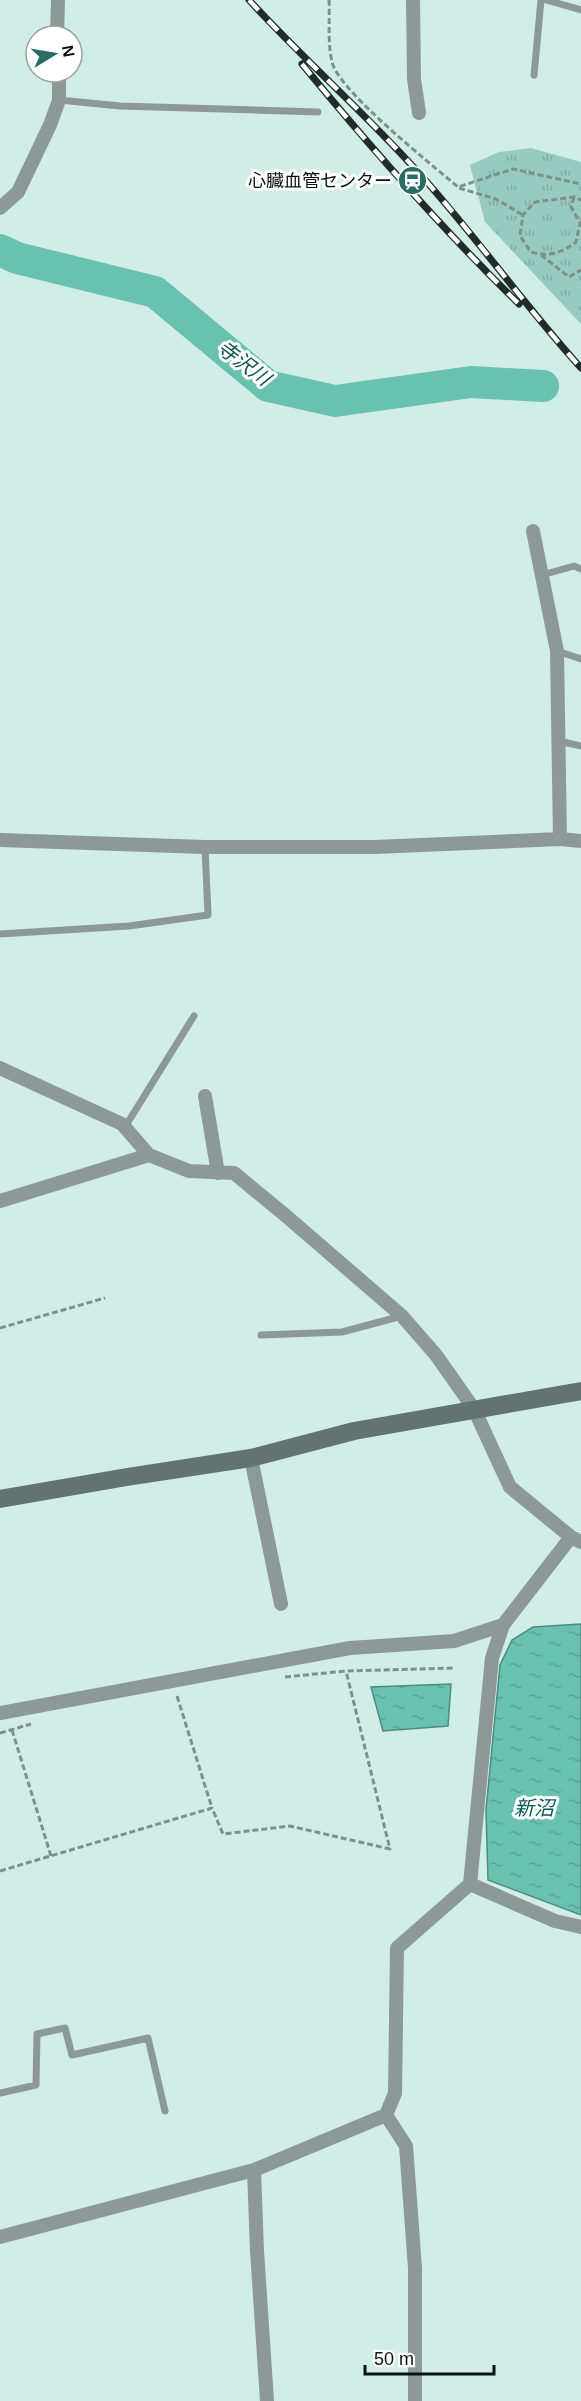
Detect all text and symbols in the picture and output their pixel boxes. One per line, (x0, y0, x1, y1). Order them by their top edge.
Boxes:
north arrow (24, 24, 84, 84)
text: N (59, 44, 78, 59)
station icon: 心臓血管センター (397, 165, 429, 197)
place label: 心臓血管センター (248, 171, 392, 191)
water label: 寺沢川 (213, 336, 276, 391)
water label: 新沼 (514, 1797, 557, 1819)
scale bar (365, 2338, 494, 2376)
text: 50 m (374, 2349, 414, 2369)

